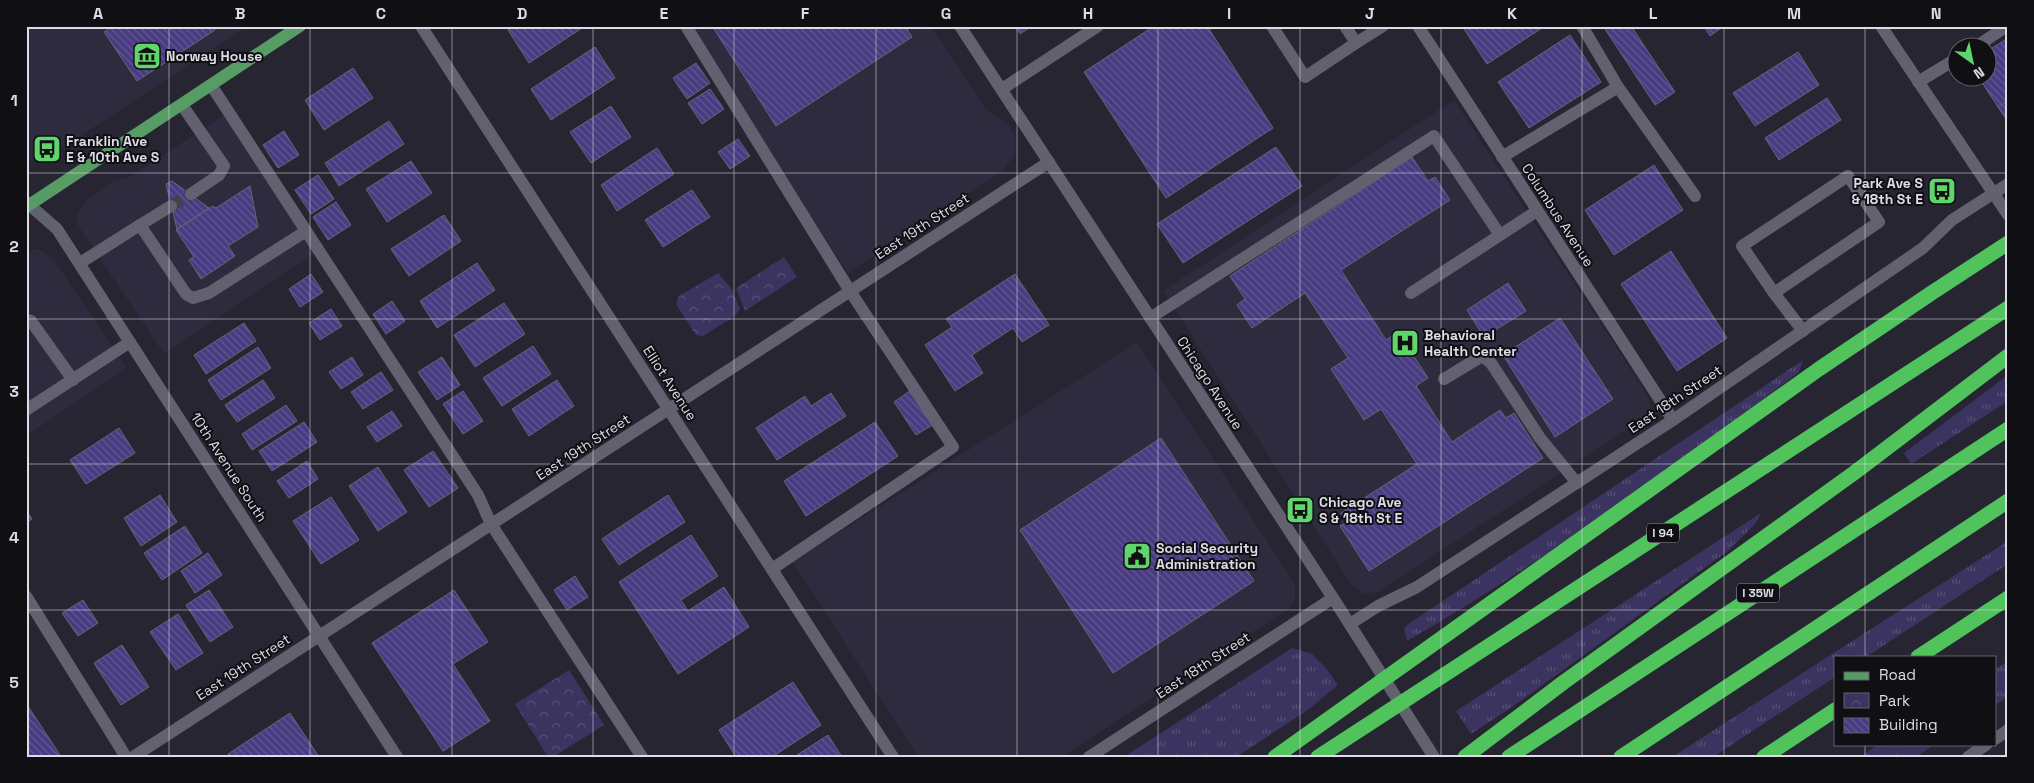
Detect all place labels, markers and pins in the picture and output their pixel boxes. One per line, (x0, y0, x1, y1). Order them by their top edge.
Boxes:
museum icon: Norway House (132, 41, 162, 71)
place label: Norway House (166, 47, 262, 65)
place label: Franklin Ave E & 10th Ave S (66, 132, 160, 166)
bus stop icon: Franklin Ave E & 10th Ave S (32, 134, 62, 164)
place label: Park Ave S & 18th St E (1852, 174, 1924, 208)
bus stop icon: Park Ave S & 18th St E (1927, 176, 1957, 206)
place label: Behavioral Health Center (1424, 326, 1517, 360)
hospital icon: Behavioral Health Center (1390, 328, 1420, 358)
place label: Chicago Ave S & 18th St E (1319, 493, 1403, 527)
bus stop icon: Chicago Ave S & 18th St E (1285, 495, 1315, 525)
place label: Social Security Administration (1156, 539, 1258, 573)
public building icon: Social Security Administration (1122, 541, 1152, 571)

